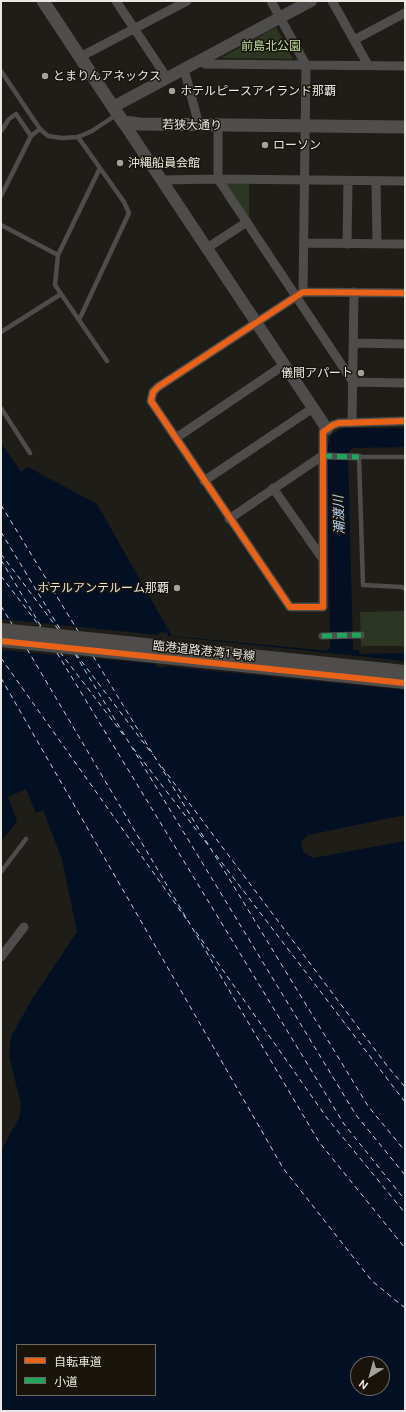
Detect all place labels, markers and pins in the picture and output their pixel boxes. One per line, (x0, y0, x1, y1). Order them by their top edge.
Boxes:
place label: とまりんアネックス (53, 69, 161, 83)
marker: とまりんアネックス (40, 71, 50, 81)
place label: ホテルピースアイランド那覇 (180, 84, 336, 98)
marker: ホテルピースアイランド那覇 (167, 86, 177, 96)
place label: ローソン (273, 138, 321, 152)
marker: ローソン (260, 140, 270, 150)
place label: 沖縄船員会館 (128, 156, 200, 170)
marker: 沖縄船員会館 (115, 158, 125, 168)
place label: 儀間アパート (281, 366, 353, 380)
marker: 儀間アパート (356, 368, 366, 378)
place label: ホテルアンテルーム那覇 (37, 581, 169, 595)
marker: ホテルアンテルーム那覇 (172, 583, 182, 593)

